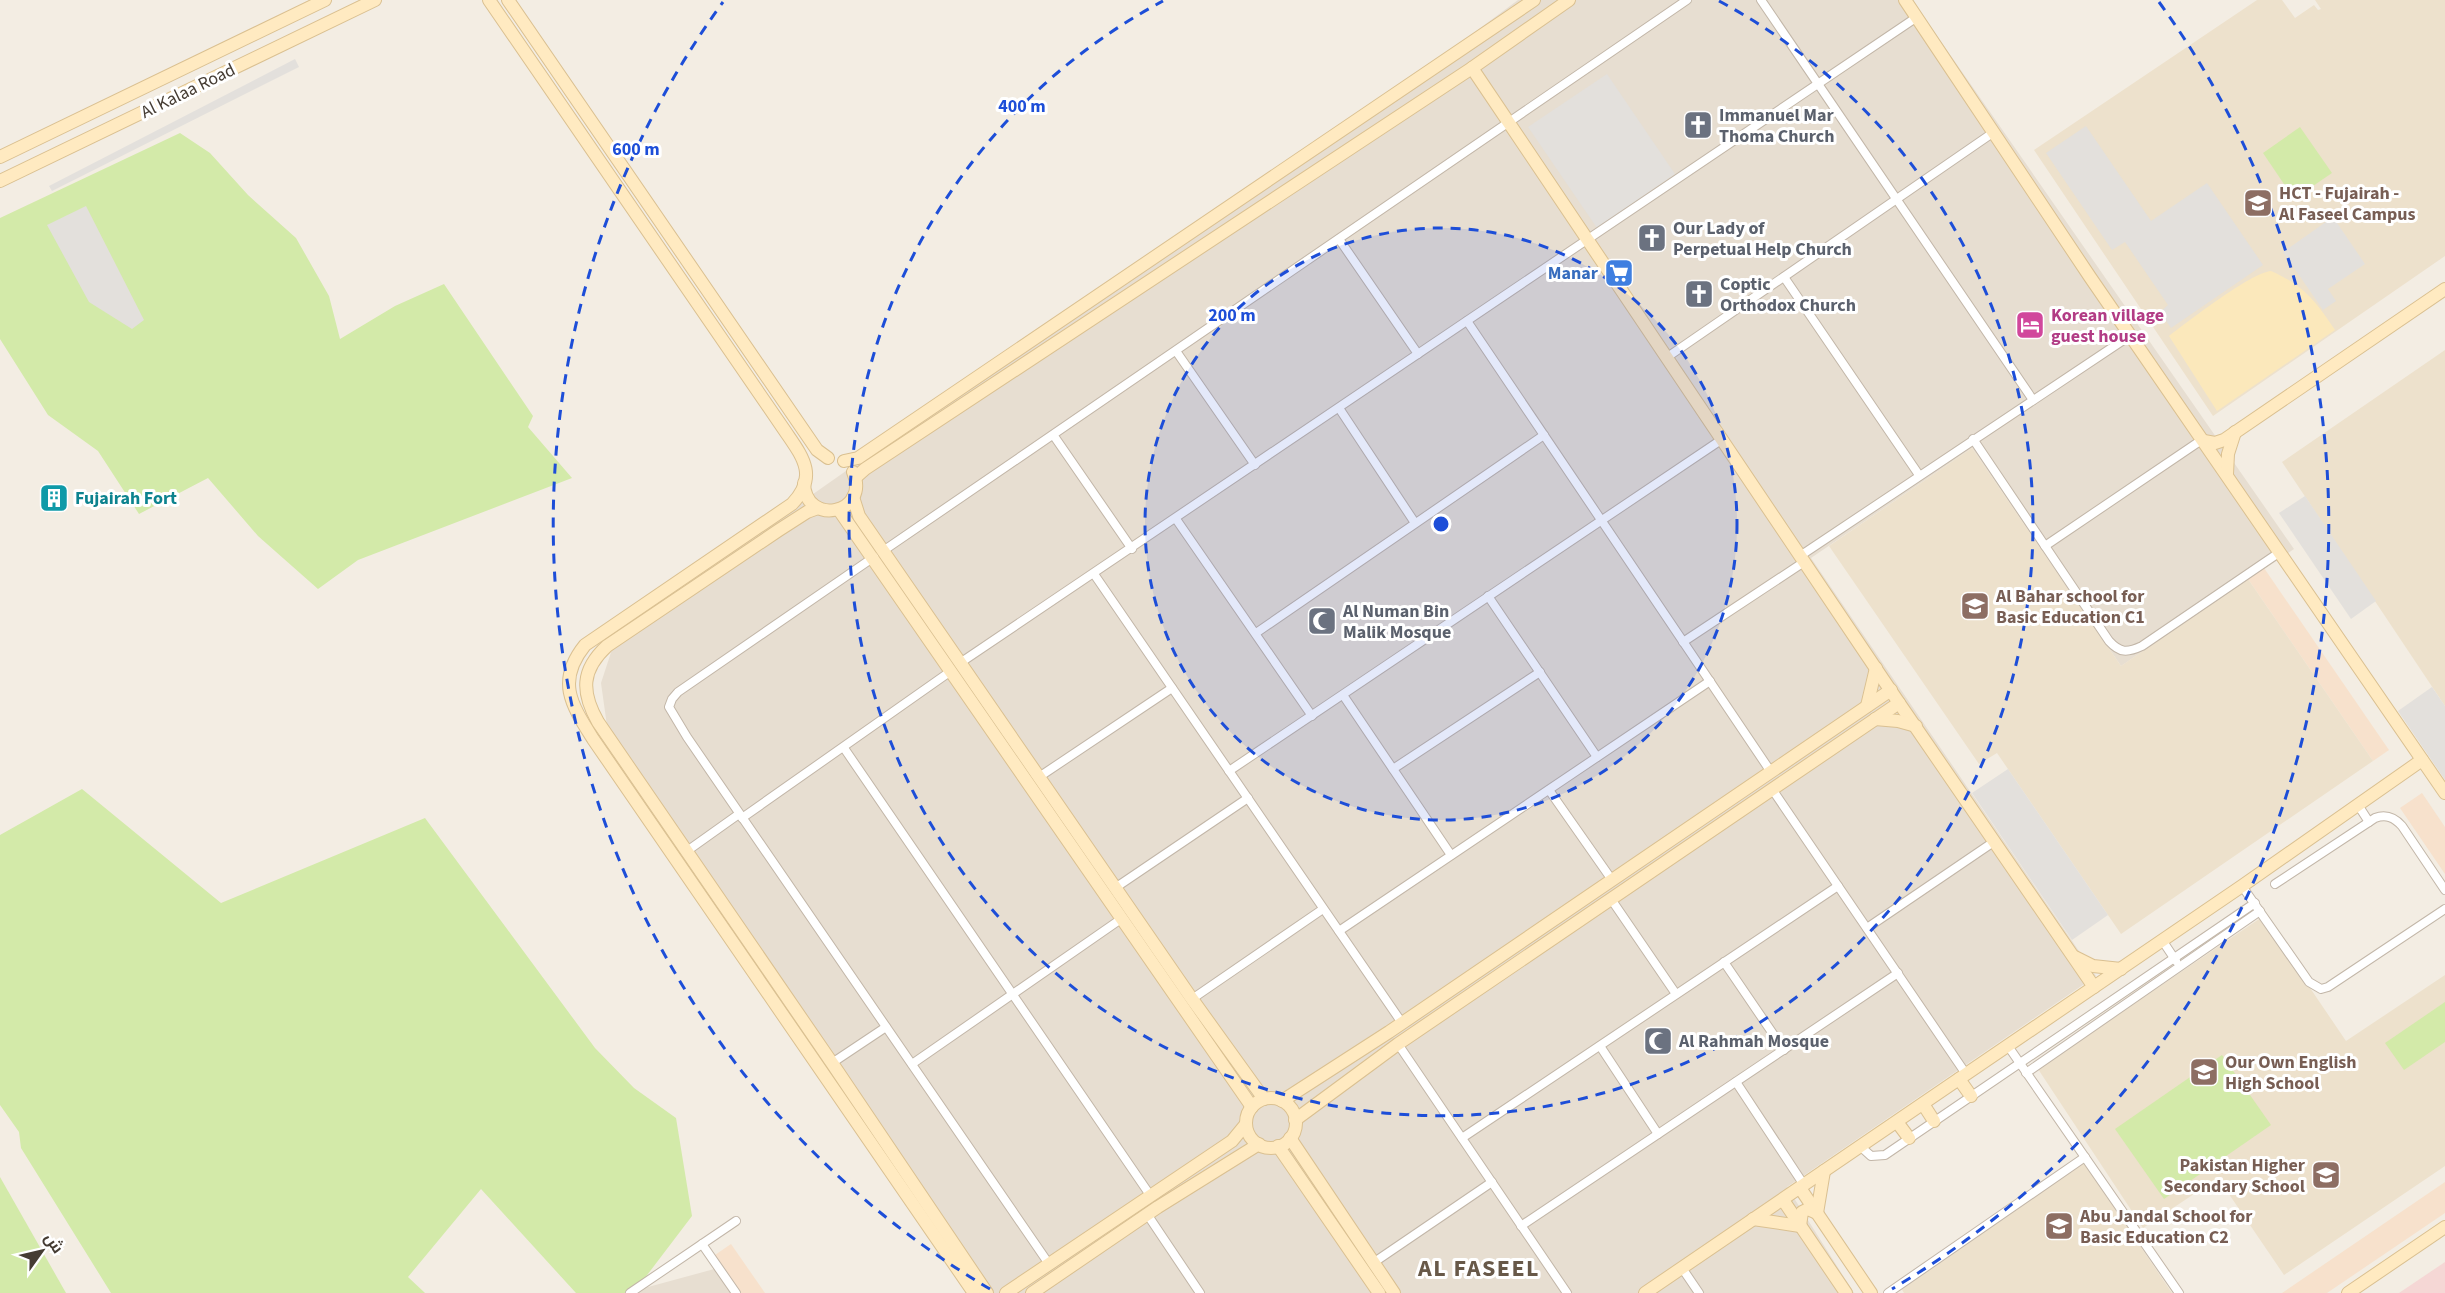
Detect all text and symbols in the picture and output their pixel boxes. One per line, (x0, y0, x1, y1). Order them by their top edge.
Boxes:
street label: Al Kalaa Road (136, 57, 240, 125)
text: 400 m (998, 94, 1046, 119)
place label: Immanuel Mar Thoma Church (1719, 103, 1835, 149)
church icon: Immanuel Mar Thoma Church (1682, 109, 1714, 141)
text: 600 m (612, 137, 660, 162)
place label: HCT - Fujairah - Al Faseel Campus (2278, 181, 2416, 227)
school or university icon: HCT - Fujairah - Al Faseel Campus (2242, 187, 2274, 219)
place label: Our Lady of Perpetual Help Church (1673, 216, 1852, 262)
church icon: Our Lady of Perpetual Help Church (1636, 222, 1668, 254)
supermarket icon: Manar (1603, 257, 1635, 289)
place label: Manar (1548, 261, 1599, 286)
place label: Coptic Orthodox Church (1720, 272, 1856, 318)
church icon: Coptic Orthodox Church (1683, 278, 1715, 310)
text: 200 m (1208, 303, 1256, 328)
place label: Korean village guest house (2051, 303, 2164, 349)
hotel icon: Korean village guest house (2014, 309, 2046, 341)
building icon: Fujairah Fort (38, 482, 70, 514)
place label: Fujairah Fort (75, 486, 177, 511)
centre of rings (1431, 514, 1451, 534)
place label: Al Bahar school for Basic Education C1 (1995, 584, 2145, 630)
school or university icon: Al Bahar school for Basic Education C1 (1959, 590, 1991, 622)
place label: Al Numan Bin Malik Mosque (1342, 599, 1451, 645)
mosque icon: Al Numan Bin Malik Mosque (1306, 605, 1338, 637)
mosque icon: Al Rahmah Mosque (1642, 1025, 1674, 1057)
place label: Al Rahmah Mosque (1678, 1029, 1829, 1054)
place label: Our Own English High School (2225, 1050, 2357, 1096)
school or university icon: Our Own English High School (2188, 1056, 2220, 1088)
place label: Pakistan Higher Secondary School (2164, 1153, 2306, 1199)
school or university icon: Pakistan Higher Secondary School (2310, 1159, 2342, 1191)
place label: Abu Jandal School for Basic Education C2 (2079, 1204, 2253, 1250)
school or university icon: Abu Jandal School for Basic Education C2 (2043, 1210, 2075, 1242)
north arrow (12, 1221, 72, 1281)
text: ش (39, 1229, 68, 1258)
district label: AL FASEEL (1417, 1251, 1540, 1286)

